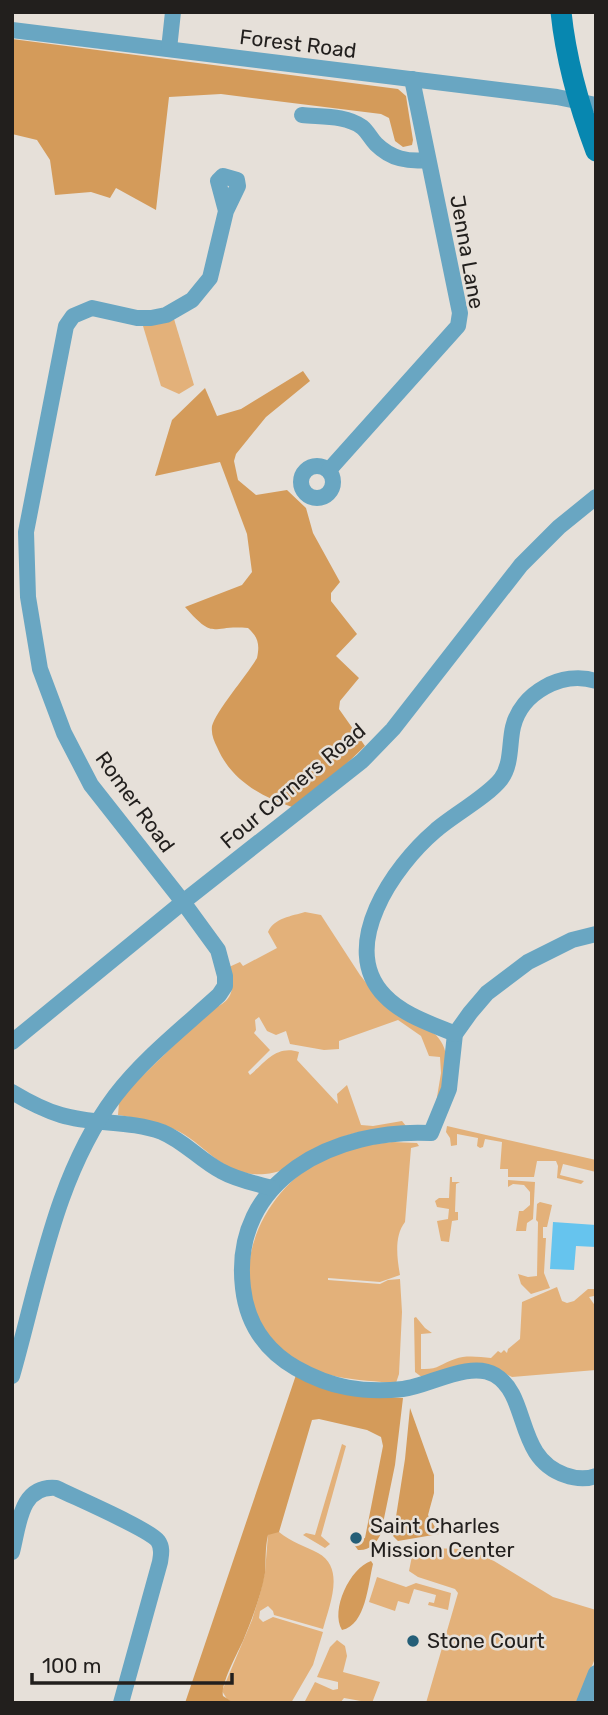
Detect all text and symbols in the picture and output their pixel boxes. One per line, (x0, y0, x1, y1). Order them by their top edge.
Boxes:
street label: Forest Road (238, 24, 358, 63)
street label: Jenna Lane (445, 193, 490, 311)
street label: Four Corners Road (215, 718, 370, 854)
street label: Romer Road (90, 746, 180, 857)
place label: Saint Charles Mission Center (370, 1513, 514, 1562)
marker: Saint Charles Mission Center (348, 1530, 364, 1546)
place label: Stone Court (427, 1628, 545, 1653)
marker: Stone Court (405, 1633, 421, 1649)
scale bar (32, 1642, 231, 1686)
text: 100 m (42, 1653, 101, 1678)

